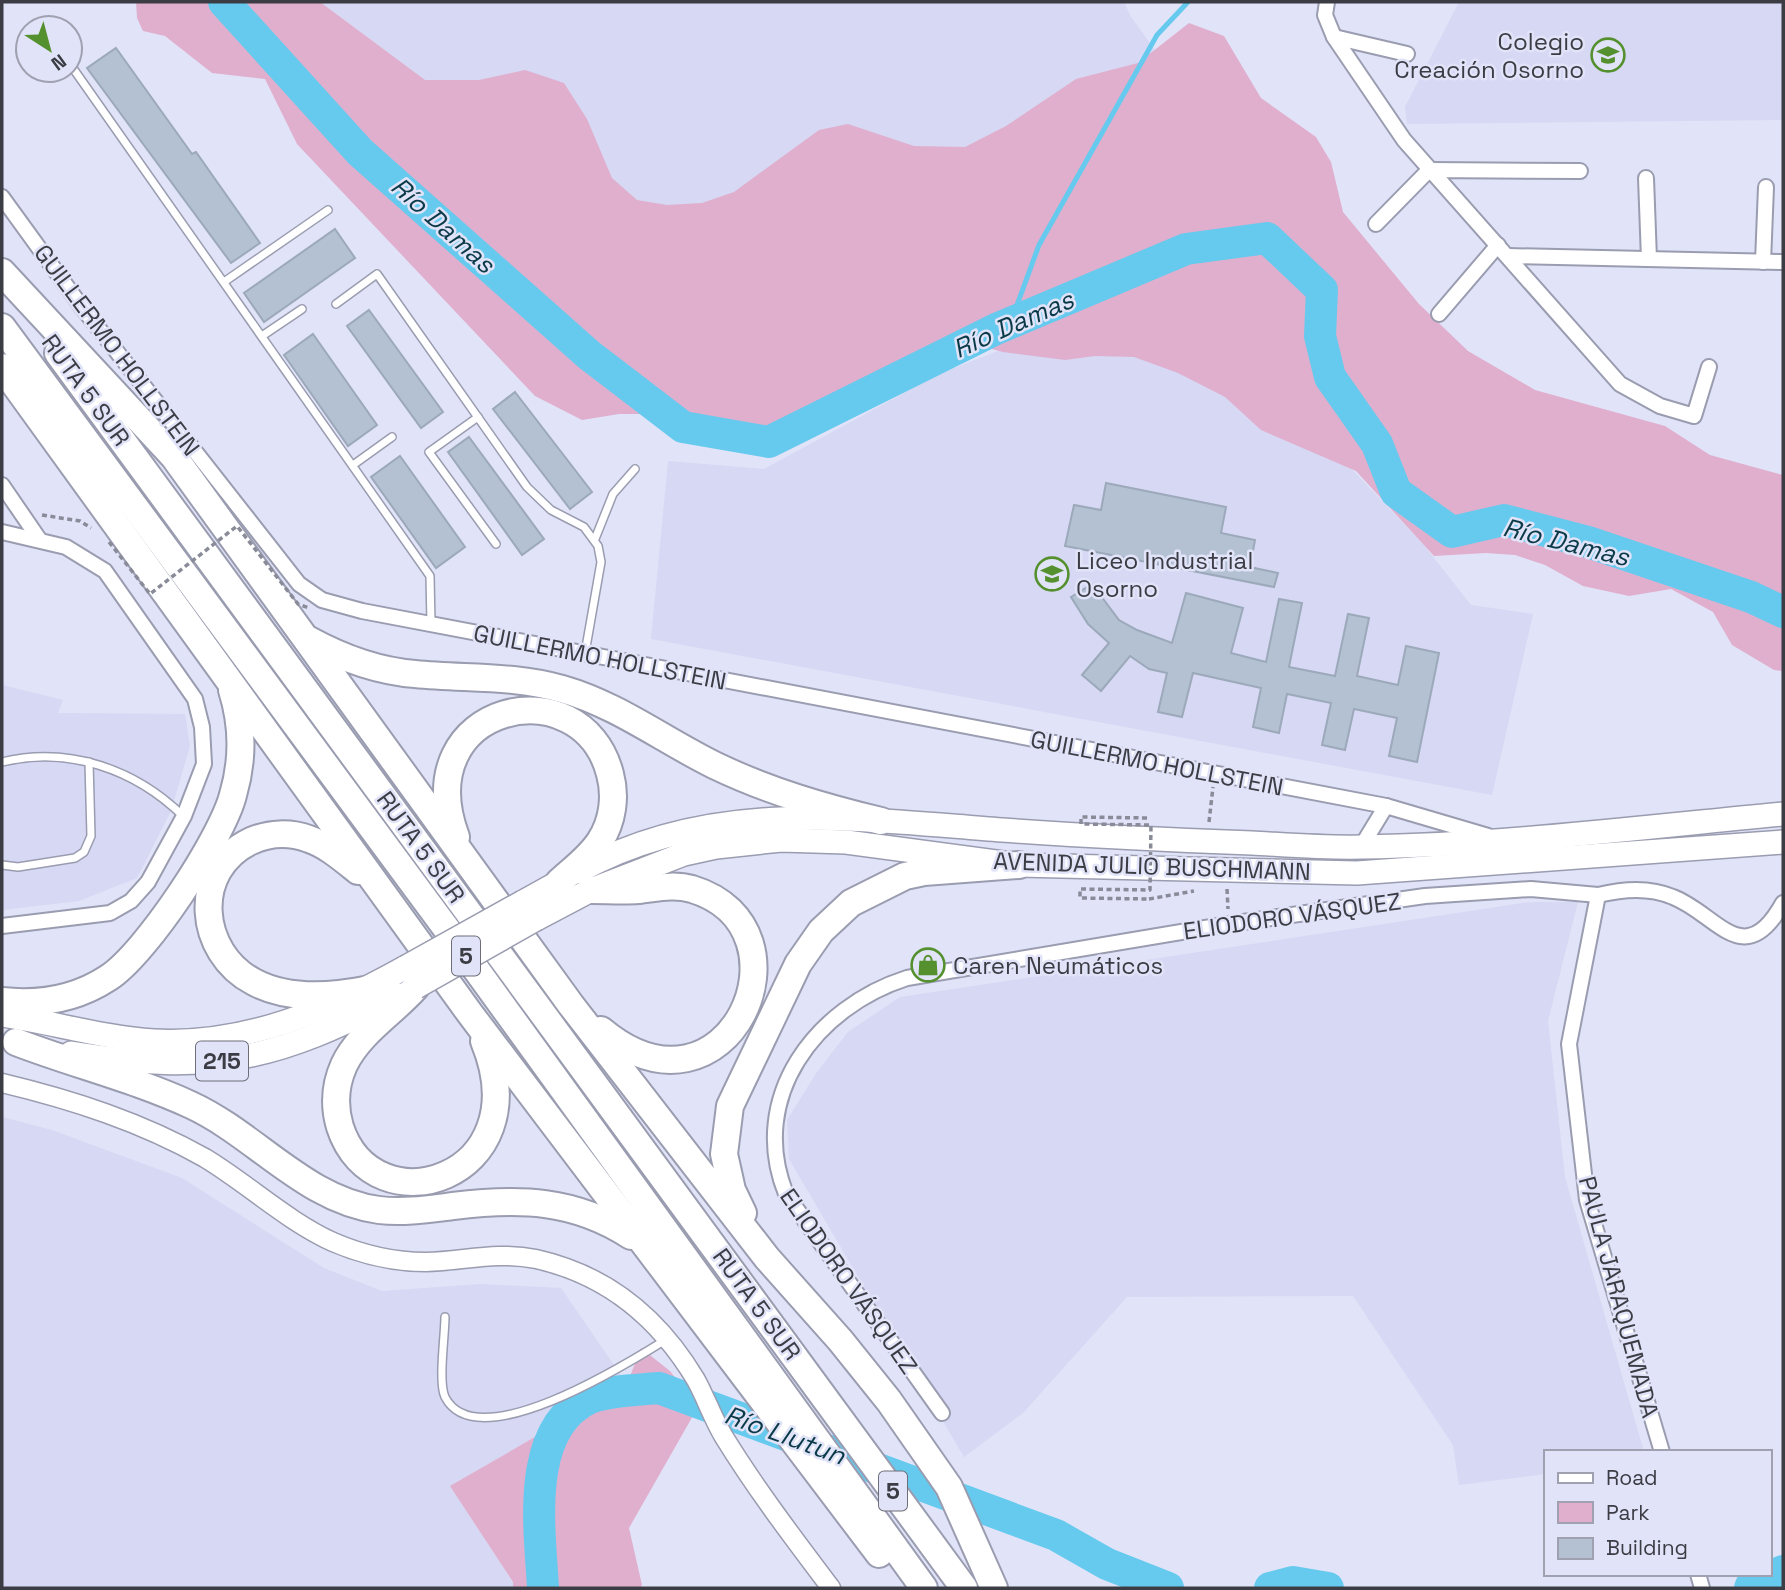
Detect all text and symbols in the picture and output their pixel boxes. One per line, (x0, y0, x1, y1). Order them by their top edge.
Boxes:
north arrow (14, 14, 84, 84)
place label: Colegio Creación Osorno (1394, 26, 1584, 85)
school or university icon: Colegio Creación Osorno (1589, 36, 1627, 74)
text: N (46, 48, 71, 76)
water label: Río Damas (384, 169, 503, 282)
street label: GUILLERMO HOLLSTEIN (27, 238, 207, 462)
water label: Río Damas (947, 282, 1080, 366)
street label: RUTA 5 SUR (35, 328, 137, 452)
water label: Río Damas (1499, 510, 1634, 574)
place label: Liceo Industrial Osorno (1076, 545, 1253, 604)
school or university icon: Liceo Industrial Osorno (1033, 555, 1071, 593)
street label: GUILLERMO HOLLSTEIN (471, 617, 729, 697)
street label: GUILLERMO HOLLSTEIN (1028, 723, 1286, 803)
street label: RUTA 5 SUR (370, 785, 472, 909)
street label: AVENIDA JULIO BUSCHMANN (993, 845, 1311, 887)
street label: ELIODORO VÁSQUEZ (1181, 885, 1403, 947)
road number: 5 (452, 937, 480, 976)
shop icon: Caren Neumáticos (909, 946, 947, 984)
place label: Caren Neumáticos (953, 950, 1163, 981)
road number: 215 (196, 1042, 248, 1080)
street label: PAULA JARAQUEMADA (1572, 1173, 1666, 1421)
street label: ELIODORO VÁSQUEZ (773, 1182, 925, 1380)
street label: RUTA 5 SUR (706, 1242, 808, 1366)
water label: Río Llutun (720, 1398, 851, 1473)
legend (1544, 1450, 1771, 1576)
text: Road (1606, 1464, 1658, 1491)
road number: 5 (879, 1472, 907, 1510)
text: Park (1606, 1499, 1650, 1526)
text: Building (1606, 1534, 1688, 1561)

